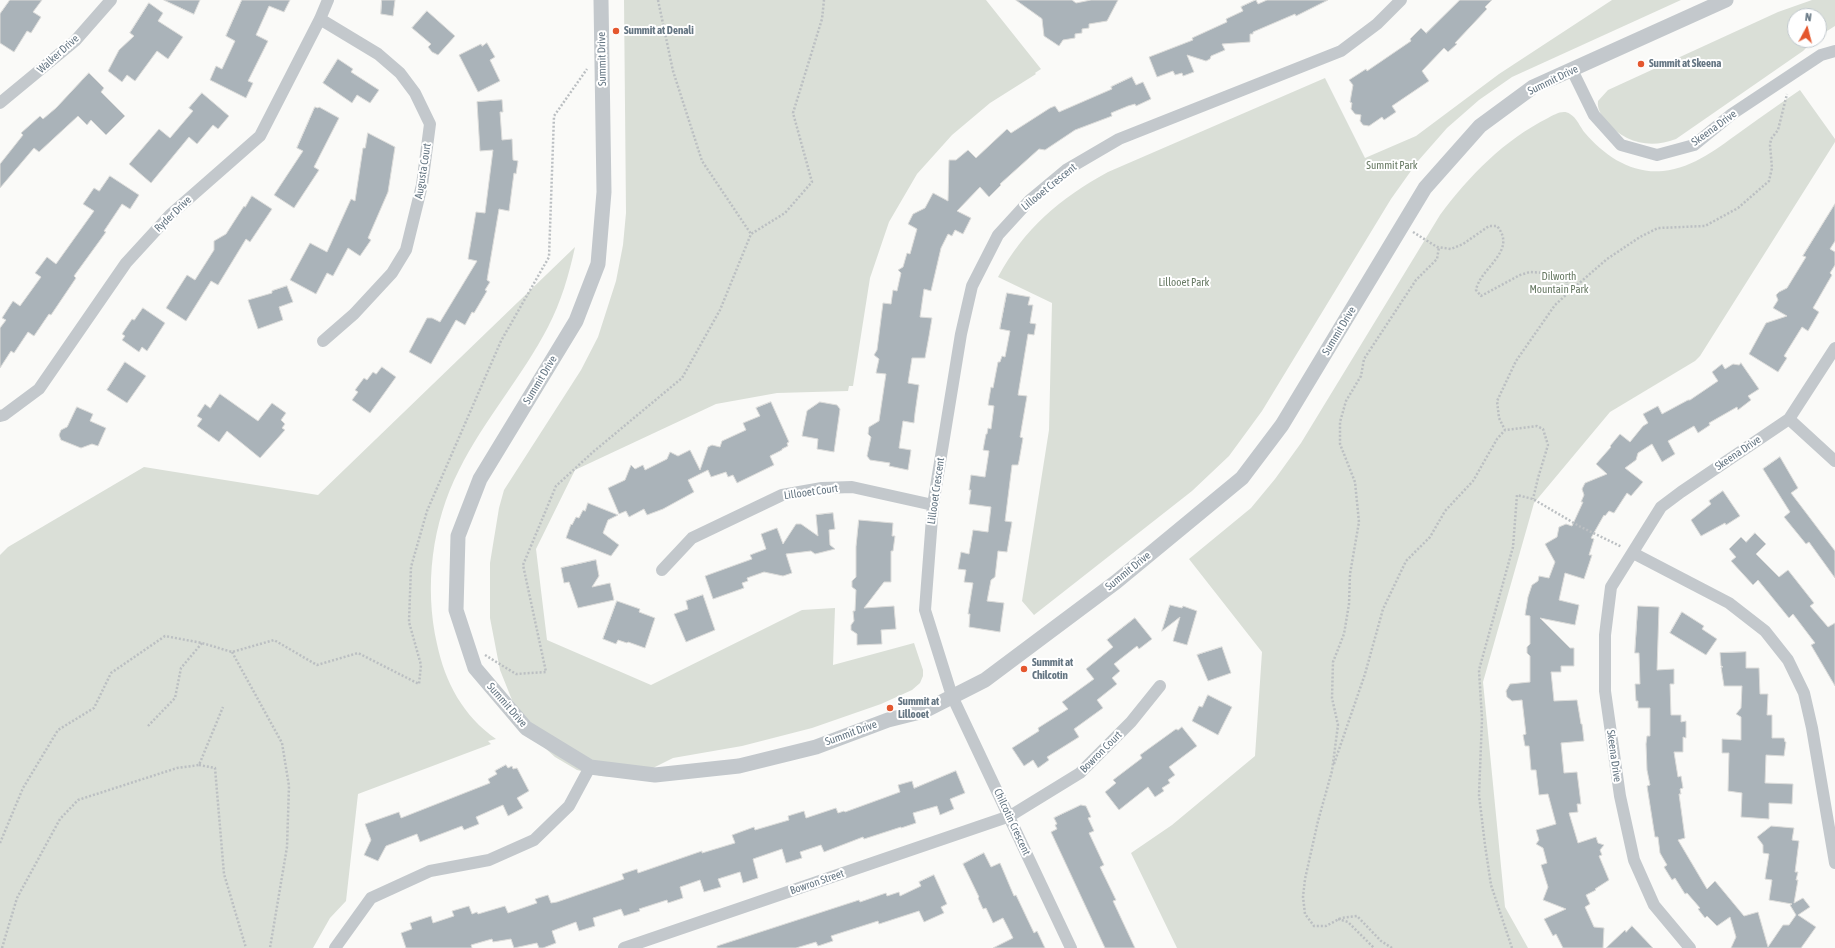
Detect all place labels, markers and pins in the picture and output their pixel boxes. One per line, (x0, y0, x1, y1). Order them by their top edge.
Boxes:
place label: Summit at Denali (624, 24, 694, 38)
marker: Summit at Denali (611, 26, 621, 36)
place label: Summit at Skeena (1649, 57, 1721, 71)
marker: Summit at Skeena (1636, 59, 1646, 69)
place label: Summit at Chilcotin (1032, 656, 1073, 682)
marker: Summit at Chilcotin (1019, 664, 1029, 674)
place label: Summit at Lillooet (898, 695, 939, 721)
marker: Summit at Lillooet (885, 703, 895, 713)

